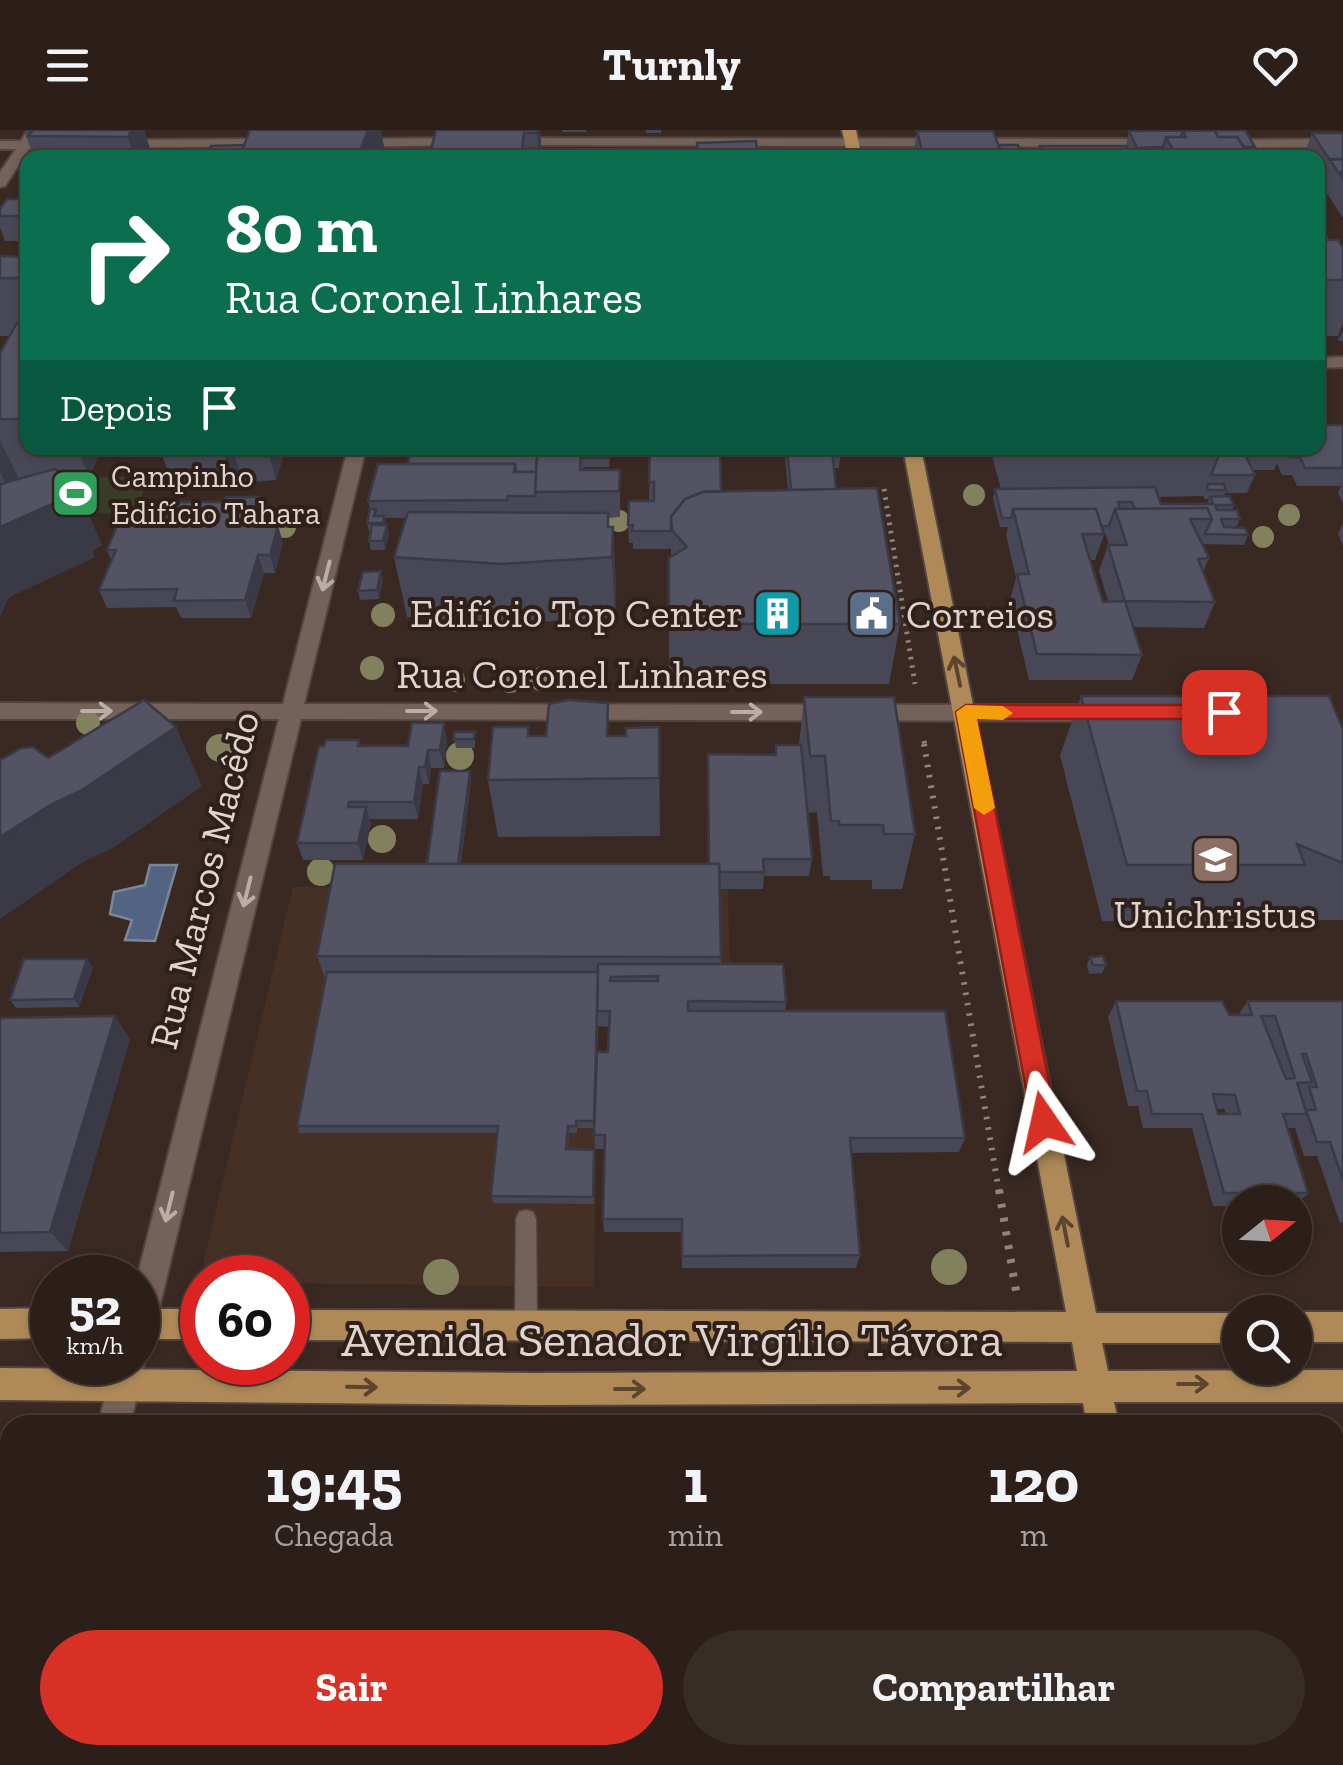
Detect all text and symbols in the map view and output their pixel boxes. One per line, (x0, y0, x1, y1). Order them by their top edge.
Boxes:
icon: menu (40, 38, 95, 93)
text: Turnly (602, 38, 741, 92)
icon: heart (1248, 38, 1303, 93)
text: 80 m (225, 186, 377, 270)
icon: right (60, 190, 190, 320)
text: Rua Coronel Linhares (225, 271, 643, 325)
icon: arrive (192, 380, 247, 435)
text: Depois (60, 385, 172, 431)
place label: Campinho Edifício Tahara (111, 457, 321, 532)
sports icon: Campinho Edifício Tahara (50, 468, 102, 520)
one-way arrow (315, 560, 334, 591)
building icon: Edifício Top Center (752, 587, 804, 639)
public building icon: Correios (845, 588, 897, 640)
place label: Edifício Top Center (410, 589, 743, 637)
place label: Correios (906, 590, 1054, 638)
street label: Rua Coronel Linhares (396, 650, 768, 698)
one-way arrow (947, 656, 966, 688)
pin (1182, 670, 1267, 755)
icon: arrive (1197, 685, 1252, 740)
one-way arrow (80, 702, 113, 720)
one-way arrow (406, 702, 438, 720)
one-way arrow (730, 702, 763, 722)
street label: Rua Marcos Macêdo (139, 706, 269, 1054)
school or university icon: Unichristus (1189, 833, 1241, 885)
one-way arrow (237, 876, 256, 907)
place label: Unichristus (1113, 890, 1317, 938)
position arrow (992, 1070, 1096, 1174)
north arrow (1222, 1185, 1312, 1275)
map controls (1222, 1185, 1312, 1385)
one-way arrow (159, 1190, 177, 1222)
one-way arrow (1055, 1216, 1074, 1248)
speed limit sign: 60 (180, 1255, 310, 1385)
text: 52 (69, 1278, 121, 1338)
button: search (1222, 1295, 1312, 1385)
street label: Avenida Senador Virgílio Távora (341, 1311, 1003, 1368)
text: km/h (66, 1330, 124, 1360)
one-way arrow (1176, 1374, 1208, 1394)
one-way arrow (346, 1377, 378, 1396)
one-way arrow (938, 1378, 971, 1398)
one-way arrow (614, 1380, 646, 1398)
text: 19:45 (266, 1445, 402, 1517)
text: 1 (683, 1445, 707, 1517)
text: 120 (988, 1445, 1079, 1517)
text: Chegada (274, 1516, 394, 1554)
text: min (668, 1516, 723, 1554)
text: m (1020, 1516, 1048, 1554)
button: Sair (40, 1630, 663, 1745)
button: Compartilhar (683, 1630, 1305, 1745)

